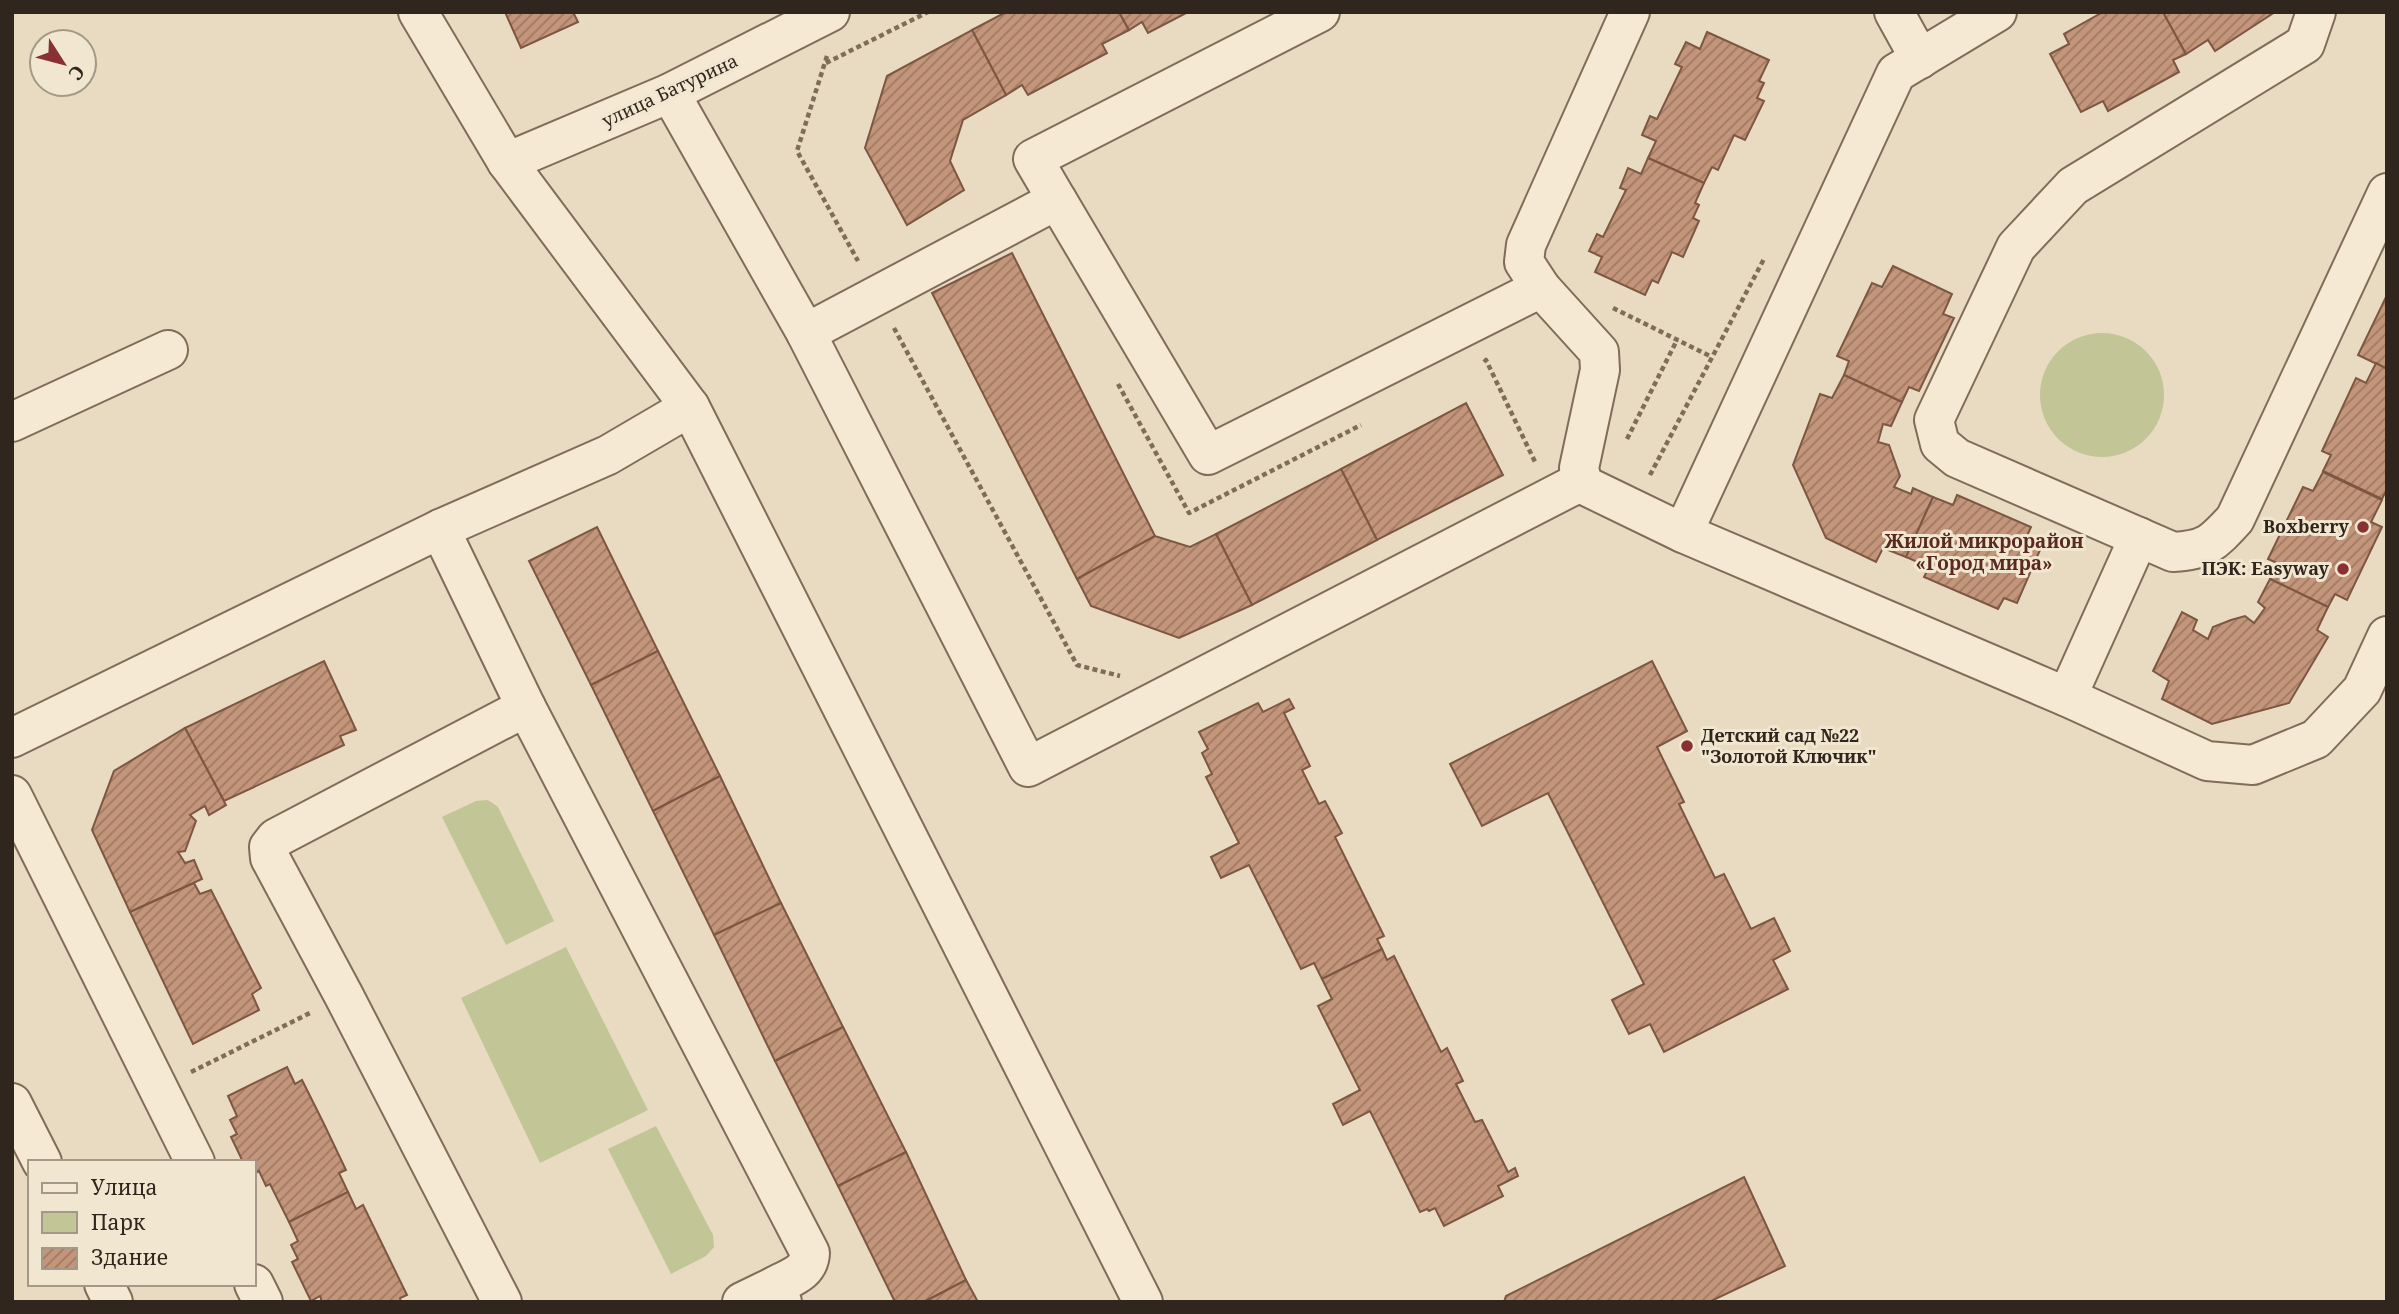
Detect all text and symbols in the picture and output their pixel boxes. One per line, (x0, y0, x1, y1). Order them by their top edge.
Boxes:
north arrow (28, 28, 98, 98)
street label: улица Батурина (598, 48, 742, 132)
text: С (63, 60, 91, 86)
place label: Boxberry (2263, 514, 2350, 538)
marker: Boxberry (2355, 519, 2371, 535)
district label: Жилой микрорайон «Город мира» (1884, 528, 2084, 576)
place label: ПЭК: Easyway (2201, 556, 2330, 580)
marker: ПЭК: Easyway (2335, 561, 2351, 577)
place label: Детский сад №22 "Золотой Ключик" (1701, 723, 1877, 768)
marker: Детский сад №22 "Золотой Ключик" (1679, 738, 1695, 754)
legend (28, 1160, 256, 1286)
text: Улица (91, 1173, 158, 1201)
text: Парк (91, 1208, 146, 1236)
text: Здание (91, 1243, 168, 1271)

